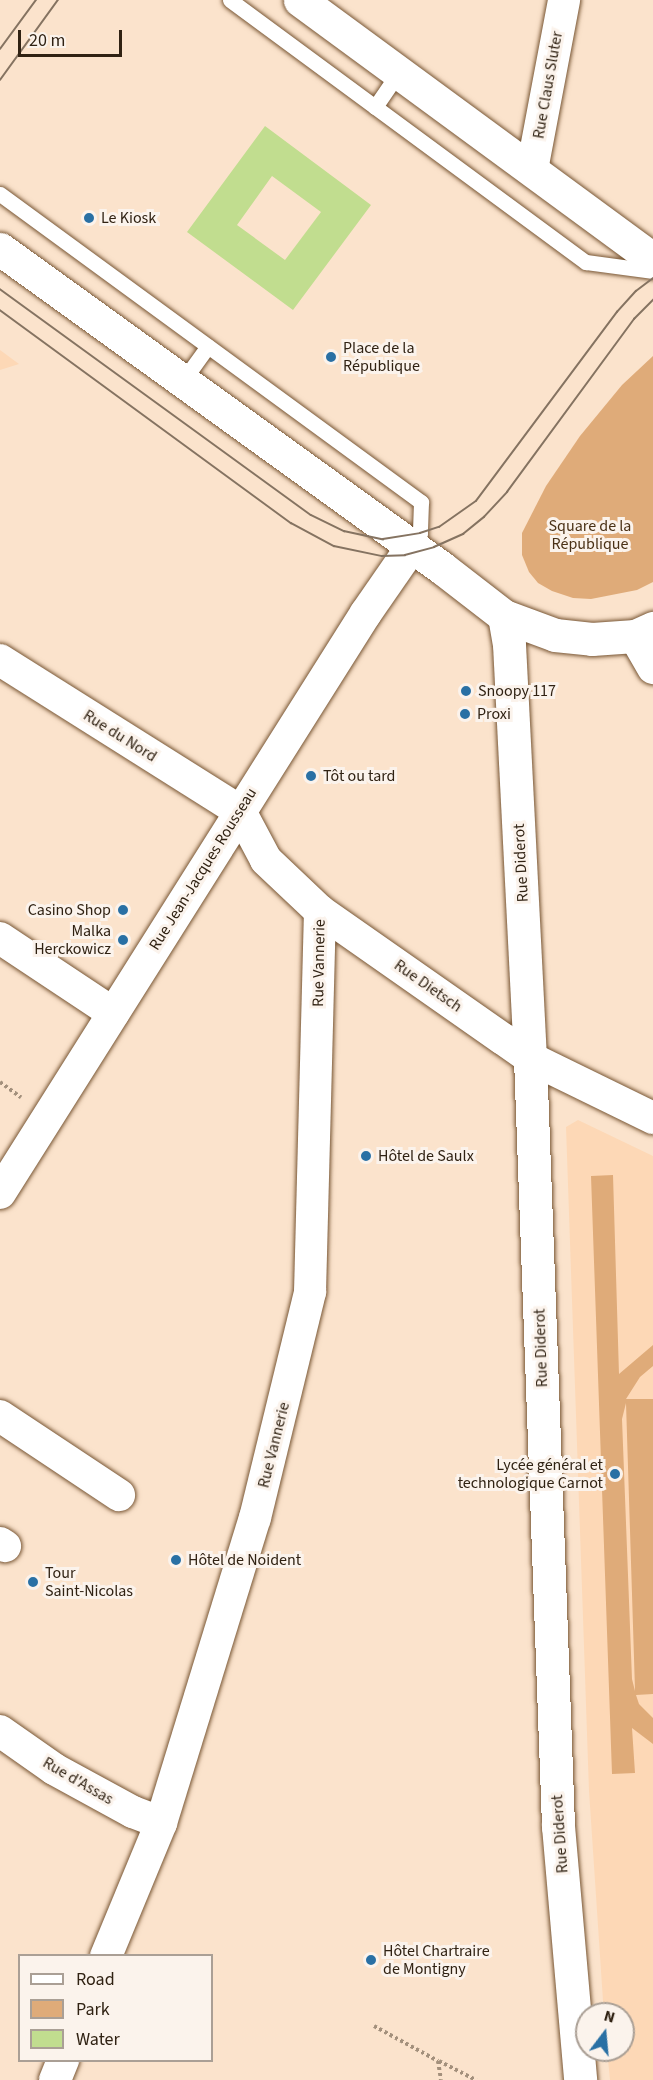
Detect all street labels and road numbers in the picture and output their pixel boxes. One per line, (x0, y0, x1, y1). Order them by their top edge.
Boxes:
street label: Rue Claus Sluter (529, 30, 567, 140)
street label: Rue du Nord (80, 706, 160, 766)
street label: Rue Jean-Jacques Rousseau (145, 784, 261, 954)
street label: Rue Diderot (509, 823, 533, 903)
street label: Rue Vannerie (309, 919, 329, 1007)
street label: Rue Dietsch (390, 956, 466, 1016)
street label: Rue Diderot (530, 1308, 552, 1388)
street label: Rue Vannerie (254, 1400, 294, 1490)
street label: Rue d'Assas (39, 1753, 117, 1809)
street label: Rue Diderot (548, 1794, 572, 1874)

